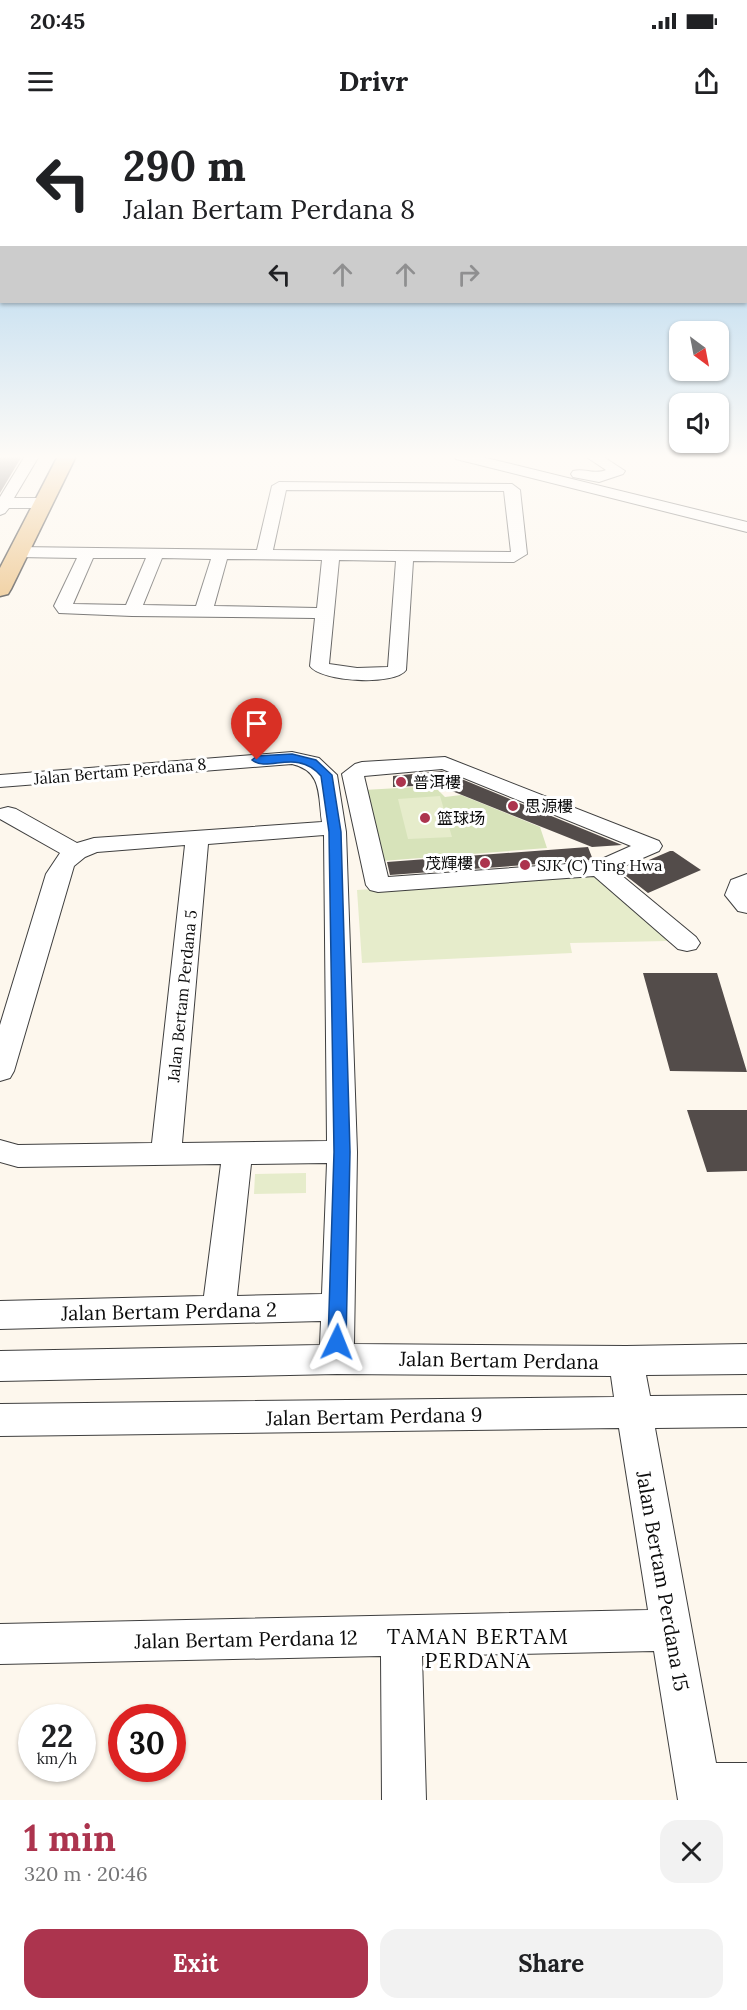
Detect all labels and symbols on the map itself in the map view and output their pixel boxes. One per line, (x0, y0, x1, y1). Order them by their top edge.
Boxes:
north arrow (669, 321, 729, 381)
pin (231, 698, 282, 760)
street label: Jalan Bertam Perdana 8 (32, 753, 207, 789)
place label: 普洱樓 (413, 772, 461, 792)
marker: 普洱樓 (394, 775, 408, 789)
place label: 思源樓 (525, 796, 573, 816)
marker: 思源樓 (506, 799, 520, 813)
place label: 篮球场 (437, 808, 485, 828)
marker: 篮球场 (418, 811, 432, 825)
place label: 茂輝樓 (425, 853, 473, 873)
place label: SJK (C) Ting Hwa (537, 855, 662, 876)
marker: 茂輝樓 (478, 856, 492, 870)
marker: SJK (C) Ting Hwa (518, 858, 532, 872)
street label: Jalan Bertam Perdana 5 (163, 909, 201, 1084)
street label: Jalan Bertam Perdana 2 (60, 1297, 277, 1325)
position arrow (305, 1310, 369, 1374)
street label: Jalan Bertam Perdana (398, 1346, 599, 1374)
street label: Jalan Bertam Perdana 9 (264, 1402, 483, 1430)
street label: Jalan Bertam Perdana 15 (631, 1468, 695, 1693)
district label: TAMAN BERTAM PERDANA (387, 1623, 569, 1674)
street label: Jalan Bertam Perdana 12 (133, 1625, 358, 1653)
speed limit sign: 30 (108, 1704, 186, 1782)

